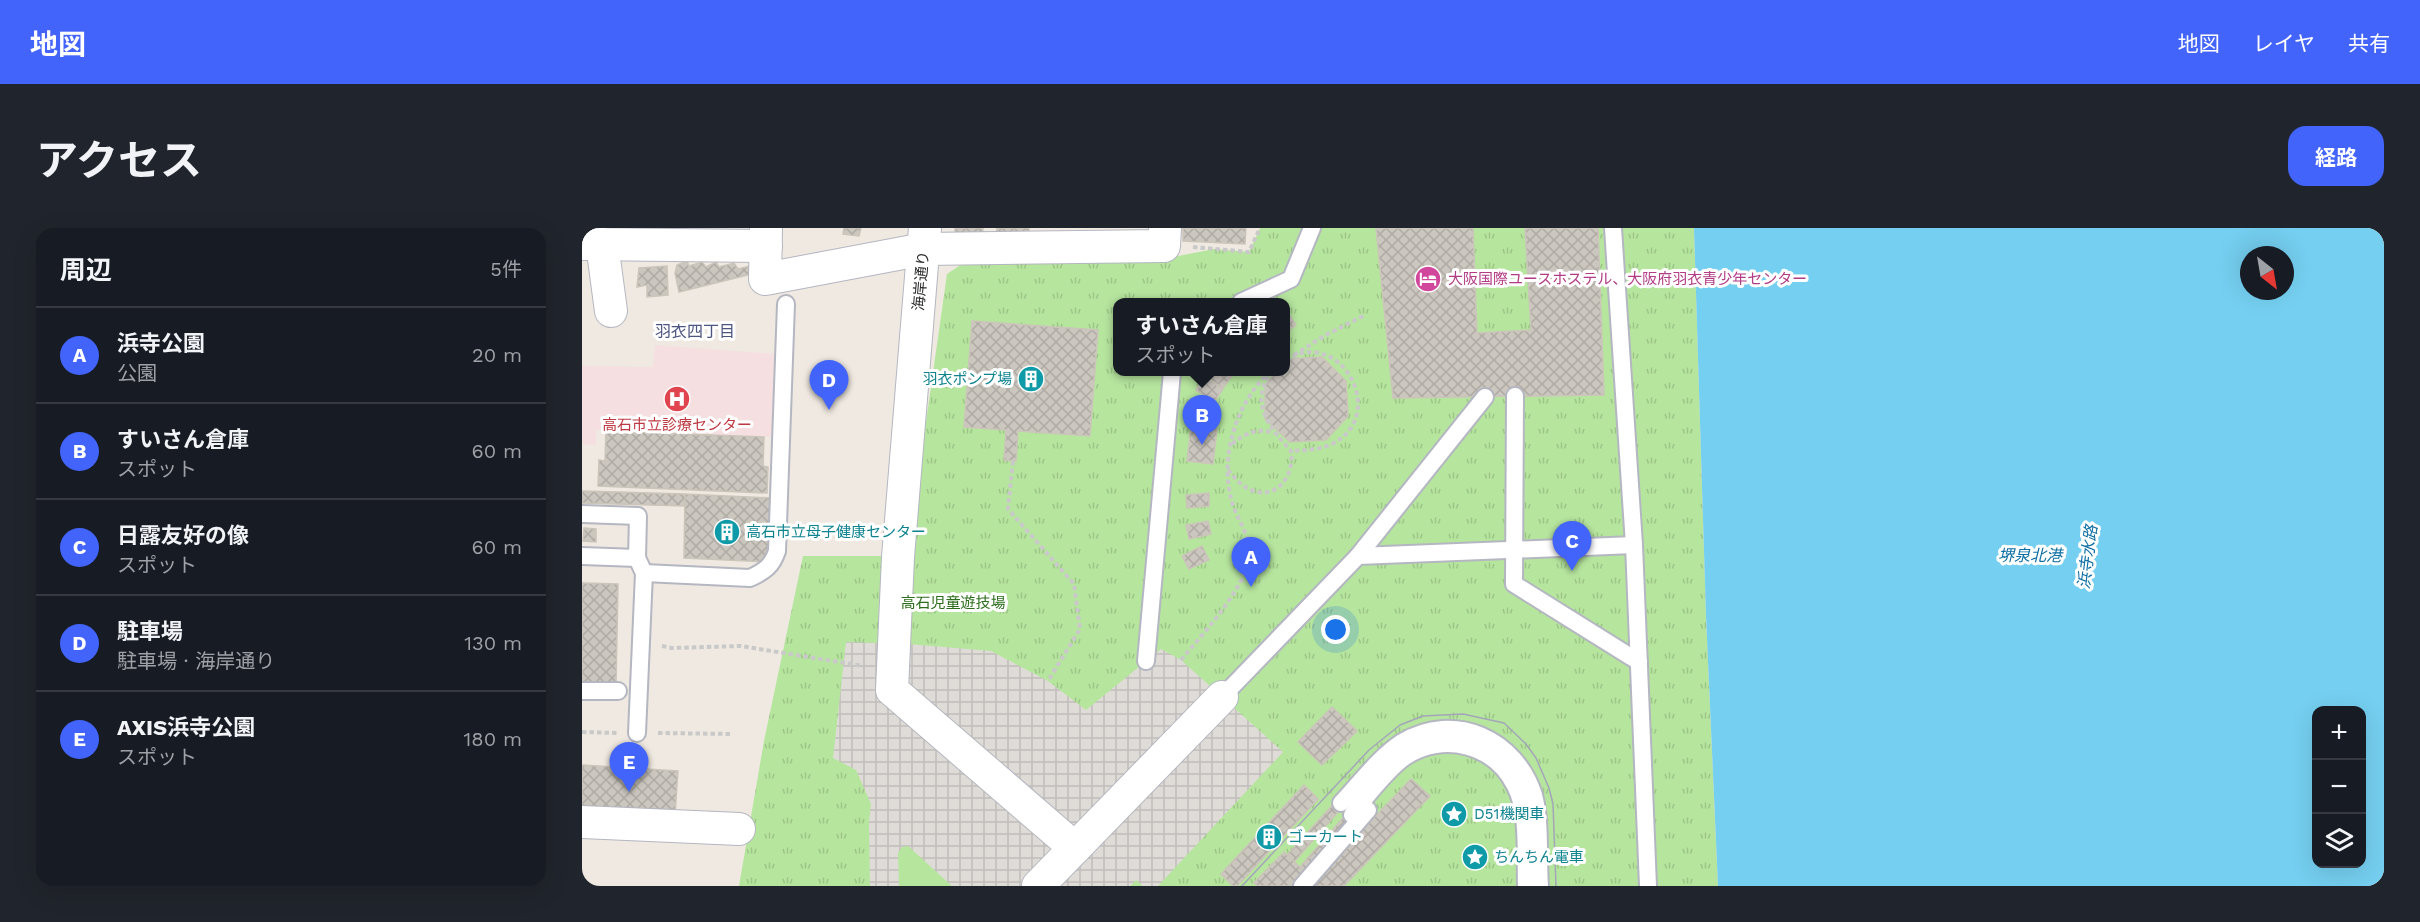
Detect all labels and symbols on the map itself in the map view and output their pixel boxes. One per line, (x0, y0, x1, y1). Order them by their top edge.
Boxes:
north arrow (2240, 246, 2294, 300)
street label: 海岸通り (909, 250, 933, 312)
hotel icon: 大阪国際ユースホステル、大阪府羽衣青少年センター (1413, 264, 1443, 294)
place label: 大阪国際ユースホステル、大阪府羽衣青少年センター (1448, 270, 1807, 288)
district label: 羽衣四丁目 (655, 322, 735, 341)
pin: D (810, 360, 848, 410)
building icon: 羽衣ポンプ場 (1016, 364, 1046, 394)
place label: 羽衣ポンプ場 (922, 370, 1012, 388)
hospital icon: 高石市立診療センター (662, 384, 692, 414)
pin: B (1182, 396, 1222, 445)
place label: 高石市立診療センター (602, 416, 752, 434)
building icon: 高石市立母子健康センター (712, 517, 742, 547)
pin: C (1552, 522, 1592, 571)
water label: 浜寺水路 (2074, 522, 2101, 590)
place label: 高石市立母子健康センター (746, 523, 926, 541)
pin: A (1232, 538, 1270, 587)
water label: 堺泉北港 (1998, 546, 2064, 565)
park label: 高石児童遊技場 (900, 594, 1006, 612)
your location (1321, 615, 1350, 644)
pin: E (610, 742, 648, 792)
place icon: D51機関車 (1439, 799, 1469, 829)
place label: D51機関車 (1474, 805, 1544, 823)
building icon: ゴーカート (1254, 822, 1284, 852)
place label: ゴーカート (1288, 828, 1363, 846)
place icon: ちんちん電車 (1460, 842, 1490, 872)
place label: ちんちん電車 (1494, 848, 1584, 866)

